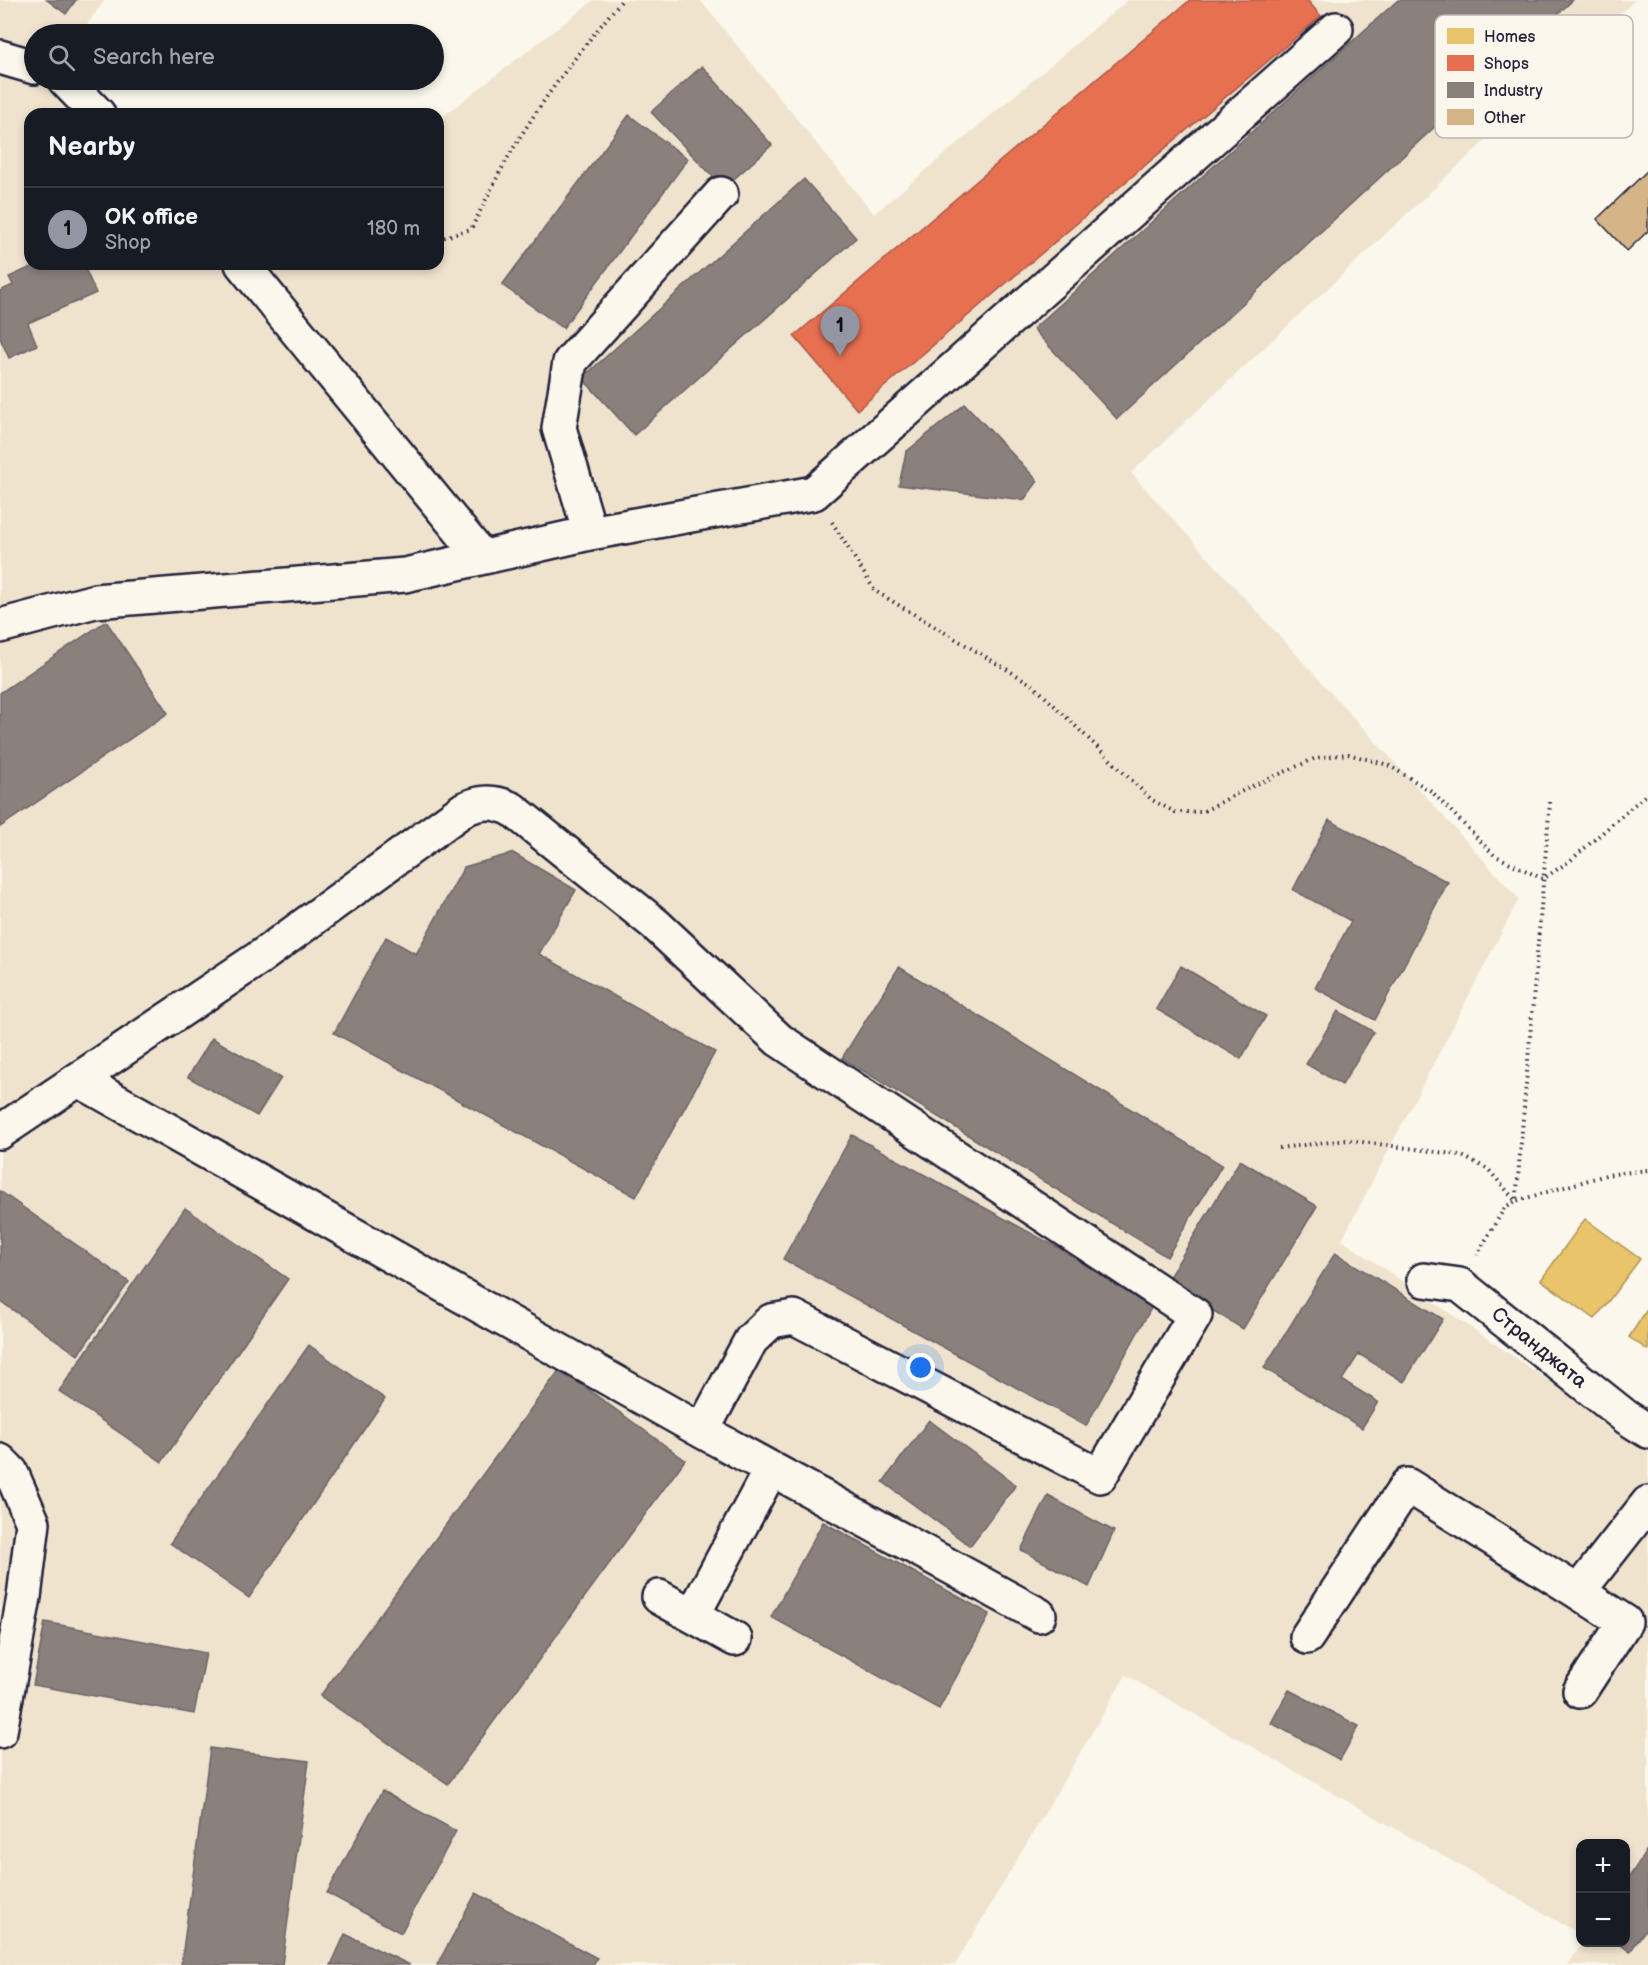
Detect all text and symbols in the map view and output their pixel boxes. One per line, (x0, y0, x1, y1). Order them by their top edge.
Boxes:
legend (1435, 15, 1633, 138)
search box (24, 24, 444, 90)
text: Homes (1484, 28, 1536, 47)
icon: search (45, 41, 78, 74)
text: Search here (93, 44, 215, 71)
text: Shops (1484, 55, 1529, 74)
text: Industry (1484, 82, 1543, 101)
text: Other (1484, 109, 1525, 128)
text: Nearby (48, 132, 135, 163)
text: OK office (105, 204, 198, 231)
text: 1 (63, 217, 72, 241)
text: 180 m (367, 217, 420, 241)
text: Shop (105, 231, 151, 255)
pin: 1 (820, 306, 860, 356)
street label: Странджата (1487, 1302, 1592, 1394)
your location (906, 1353, 935, 1382)
map controls (1576, 1839, 1630, 1947)
button: + (1576, 1839, 1630, 1893)
button: − (1576, 1893, 1630, 1947)

